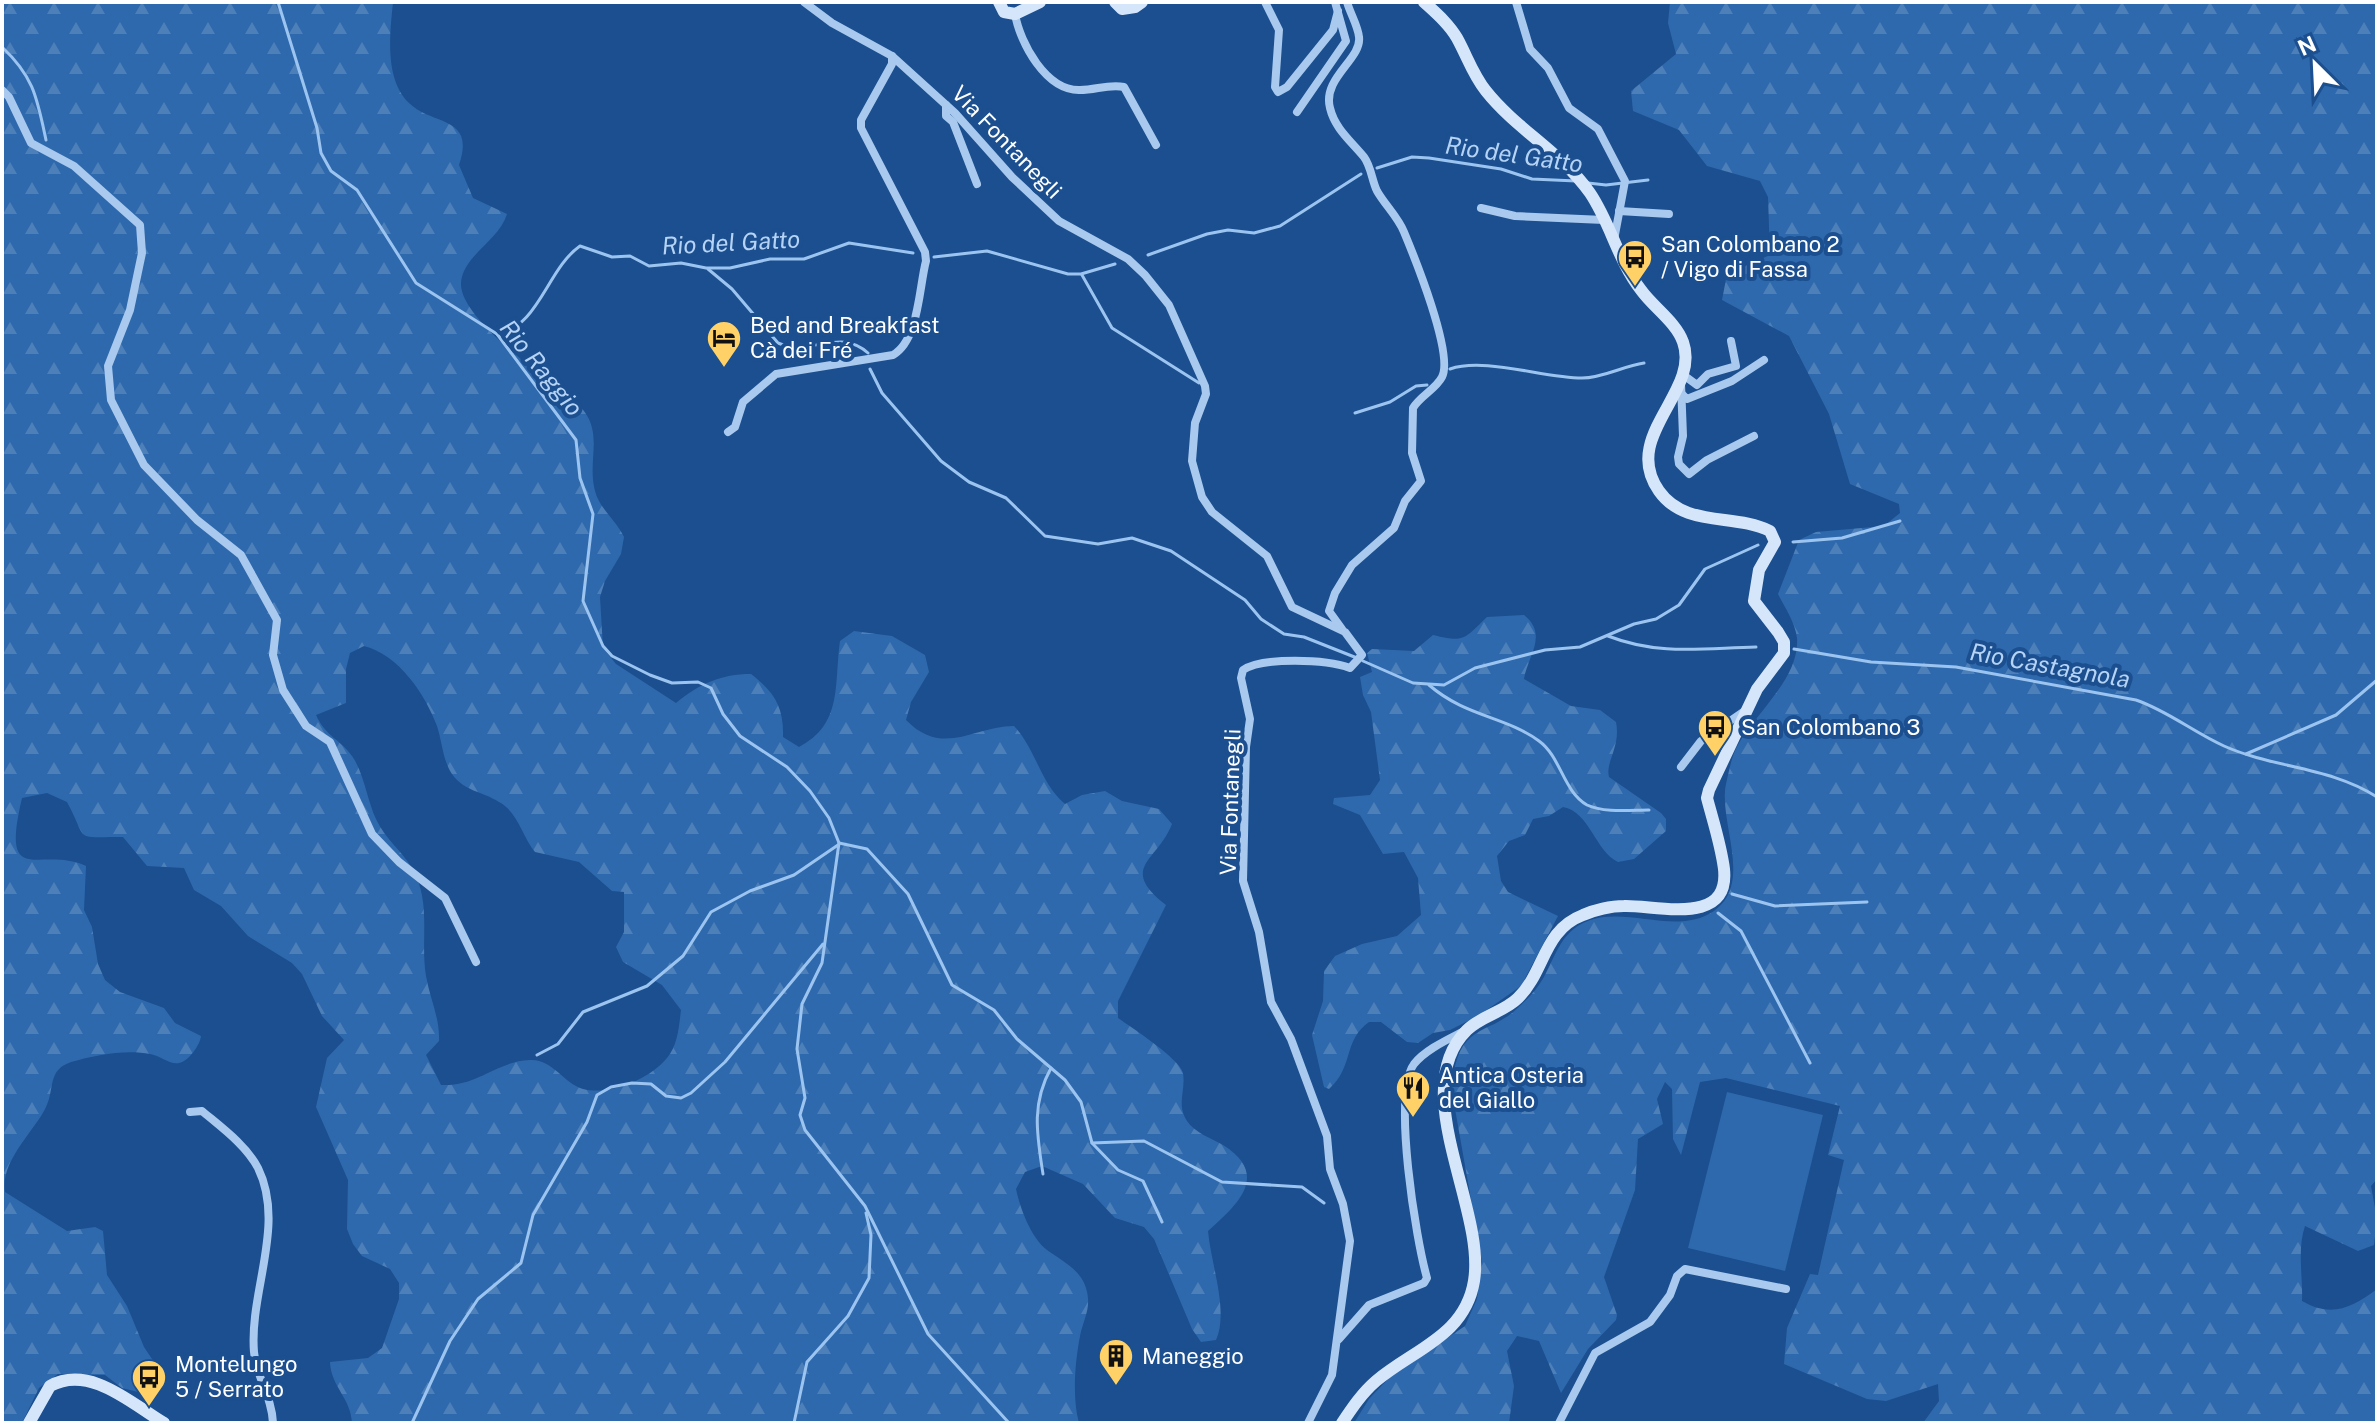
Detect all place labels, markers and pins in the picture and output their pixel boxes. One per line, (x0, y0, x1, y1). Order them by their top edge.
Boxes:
place label: San Colombano 2 / Vigo di Fassa (1661, 231, 1840, 282)
bus stop icon: San Colombano 2 / Vigo di Fassa (1616, 238, 1654, 288)
place label: Bed and Breakfast Cà dei Fré (750, 312, 940, 363)
hotel icon: Bed and Breakfast Cà dei Fré (705, 319, 743, 369)
bus stop icon: San Colombano 3 (1696, 708, 1734, 758)
place label: San Colombano 3 (1741, 714, 1920, 740)
place label: Antica Osteria del Giallo (1439, 1062, 1584, 1113)
restaurant icon: Antica Osteria del Giallo (1394, 1069, 1432, 1119)
building icon: Maneggio (1097, 1337, 1135, 1387)
place label: Maneggio (1142, 1343, 1244, 1369)
place label: Montelungo 5 / Serrato (175, 1351, 297, 1402)
bus stop icon: Montelungo 5 / Serrato (130, 1358, 168, 1408)

